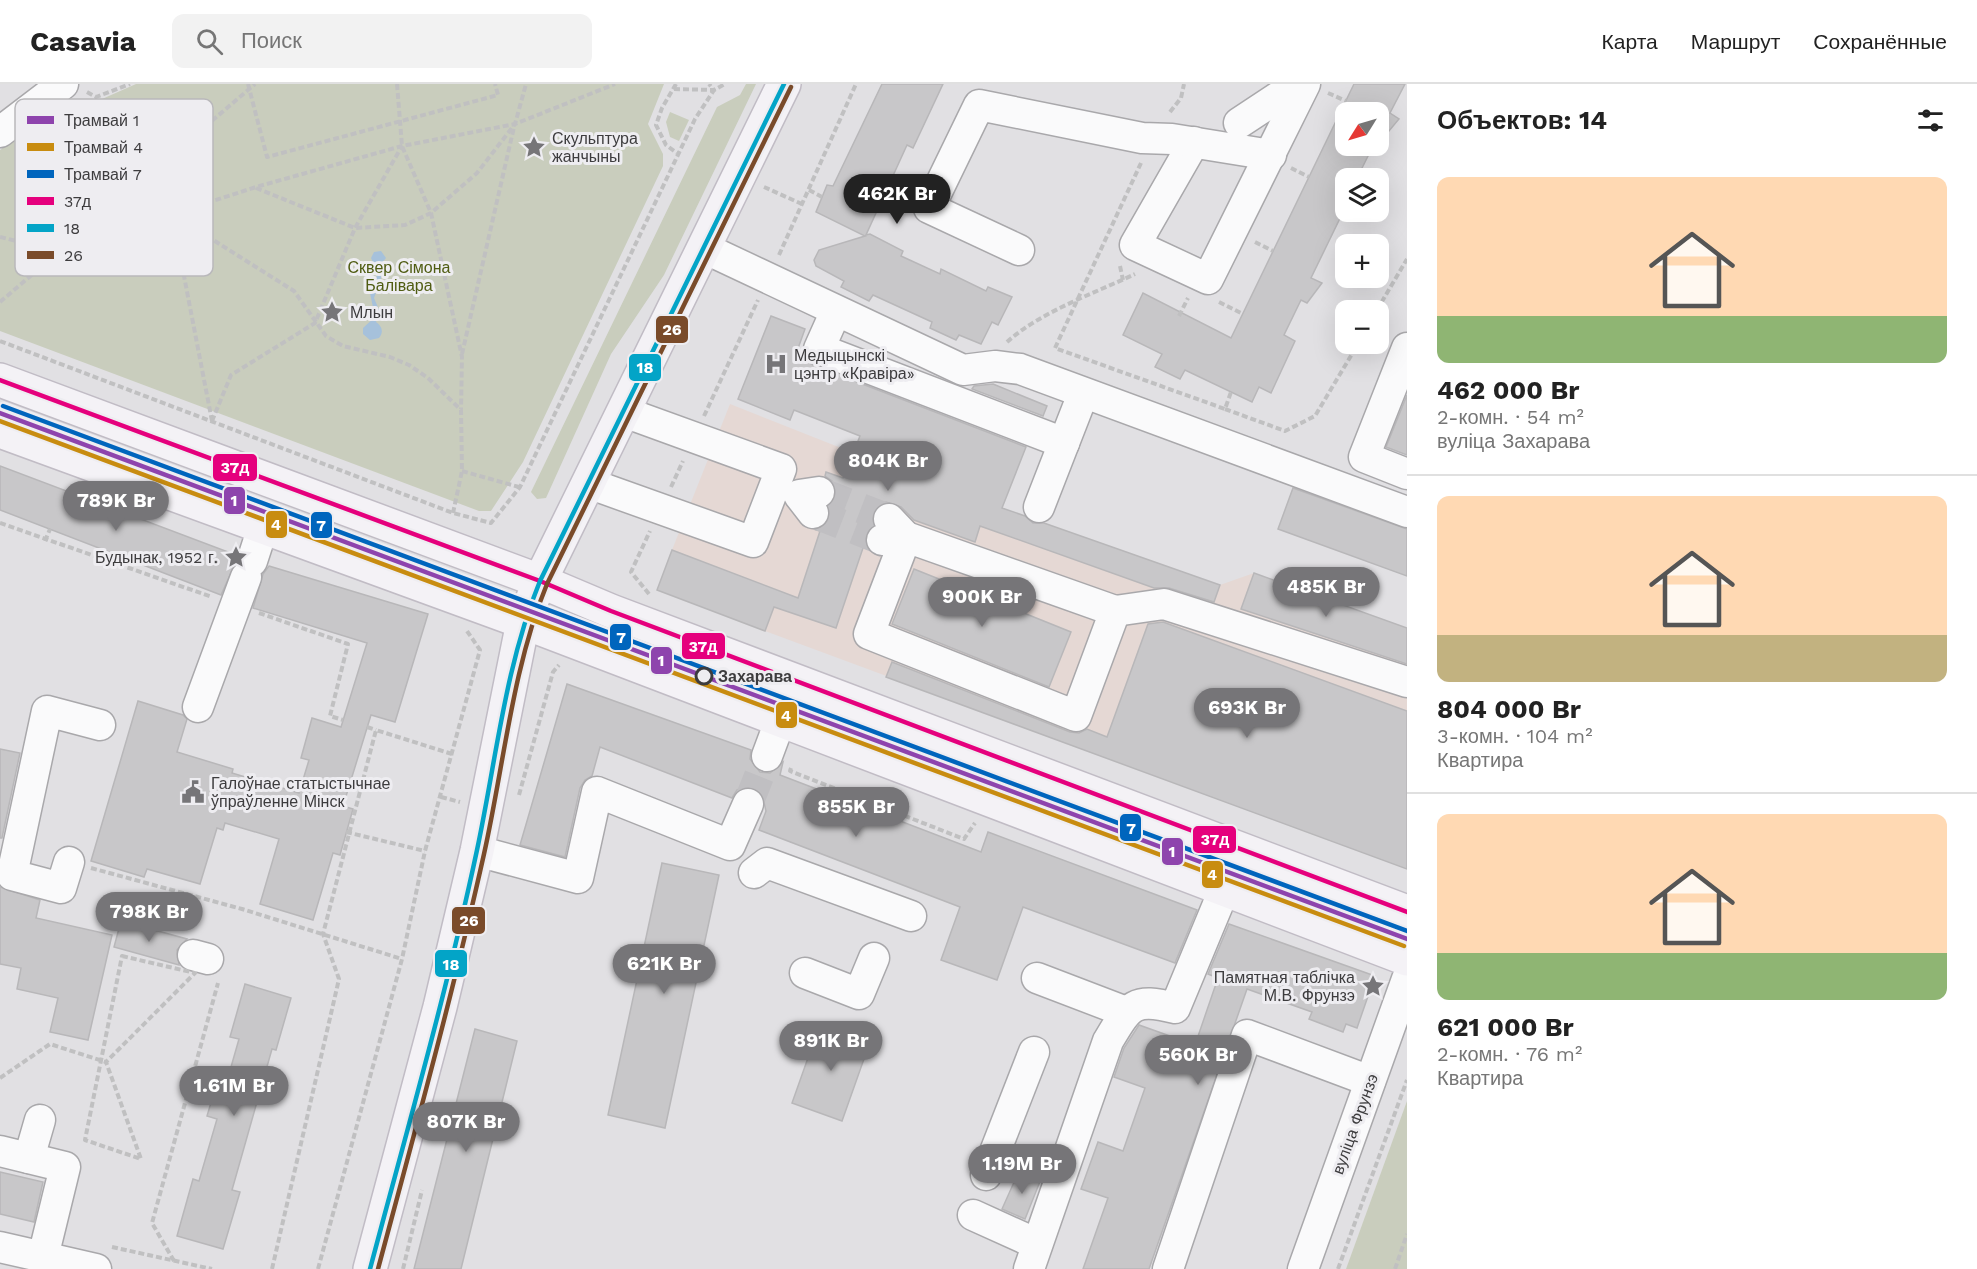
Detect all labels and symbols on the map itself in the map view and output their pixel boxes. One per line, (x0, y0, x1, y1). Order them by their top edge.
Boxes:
legend (15, 99, 213, 276)
north arrow (1335, 102, 1389, 156)
text: Трамвай 1 (64, 111, 139, 130)
place label: Скульптура жанчыны (552, 129, 638, 166)
place icon: Скульптура жанчыны (521, 134, 547, 160)
text: Трамвай 4 (64, 138, 143, 157)
text: Трамвай 7 (64, 165, 142, 184)
pin: 462K Br (842, 174, 952, 225)
text: 37д (64, 192, 92, 211)
text: 18 (64, 219, 80, 238)
text: 26 (64, 246, 83, 265)
park label: Сквер Сімона Балівара (348, 258, 451, 295)
place icon: Млын (319, 299, 345, 325)
place label: Млын (350, 303, 393, 322)
line badge: 26 (655, 315, 689, 344)
text: 26 (662, 320, 682, 339)
place label: Медыцынскі цэнтр «Кравіра» (794, 346, 915, 383)
hospital icon: Медыцынскі цэнтр «Кравіра» (763, 351, 789, 377)
line badge: 18 (628, 353, 662, 382)
text: 18 (637, 358, 653, 377)
pin: 804K Br (833, 441, 943, 492)
line badge: 37д (212, 453, 258, 482)
text: 37д (221, 458, 249, 477)
pin: 789K Br (61, 481, 171, 532)
line badge: 1 (223, 486, 246, 515)
text: 1 (231, 491, 237, 510)
line badge: 4 (265, 510, 288, 539)
line badge: 7 (310, 511, 333, 539)
text: 4 (271, 515, 281, 534)
text: 7 (316, 516, 326, 535)
place icon: Будынак, 1952 г. (223, 544, 249, 570)
place label: Будынак, 1952 г. (95, 548, 218, 567)
pin: 485K Br (1271, 567, 1381, 618)
pin: 900K Br (927, 577, 1037, 628)
line badge: 7 (609, 623, 632, 651)
text: 7 (616, 628, 626, 647)
line badge: 37д (681, 632, 726, 660)
text: 37д (689, 637, 717, 656)
line badge: 1 (650, 646, 673, 675)
text: 1 (658, 651, 664, 670)
marker: Захарава (695, 667, 713, 685)
place label: Захарава (718, 667, 792, 686)
pin: 693K Br (1192, 688, 1302, 739)
line badge: 4 (775, 701, 798, 729)
text: 4 (781, 706, 791, 725)
place label: Галоўнае статыстычнае ўпраўленне Мінск (211, 774, 391, 811)
public building icon: Галоўнае статыстычнае ўпраўленне Мінск (180, 779, 206, 805)
pin: 855K Br (801, 787, 911, 838)
line badge: 7 (1119, 813, 1142, 842)
text: 7 (1126, 819, 1136, 838)
line badge: 37д (1192, 825, 1237, 854)
text: 37д (1201, 830, 1229, 849)
line badge: 1 (1161, 837, 1184, 866)
text: 1 (1169, 842, 1175, 861)
line badge: 4 (1201, 860, 1224, 889)
text: 4 (1207, 865, 1217, 884)
pin: 798K Br (94, 892, 204, 943)
line badge: 26 (451, 906, 486, 935)
text: 26 (459, 911, 479, 930)
pin: 621K Br (609, 944, 719, 995)
line badge: 18 (434, 949, 468, 978)
text: 18 (443, 955, 459, 974)
place label: Памятная таблічка М.В. Фрунзэ (1214, 968, 1355, 1005)
place icon: Памятная таблічка М.В. Фрунзэ (1360, 973, 1386, 999)
pin: 891K Br (776, 1021, 886, 1072)
pin: 560K Br (1143, 1035, 1253, 1086)
pin: 1.61M Br (172, 1066, 296, 1117)
street label: вуліца Фрунзэ (1328, 1071, 1382, 1177)
pin: 807K Br (411, 1102, 521, 1153)
pin: 1.19M Br (960, 1144, 1084, 1195)

